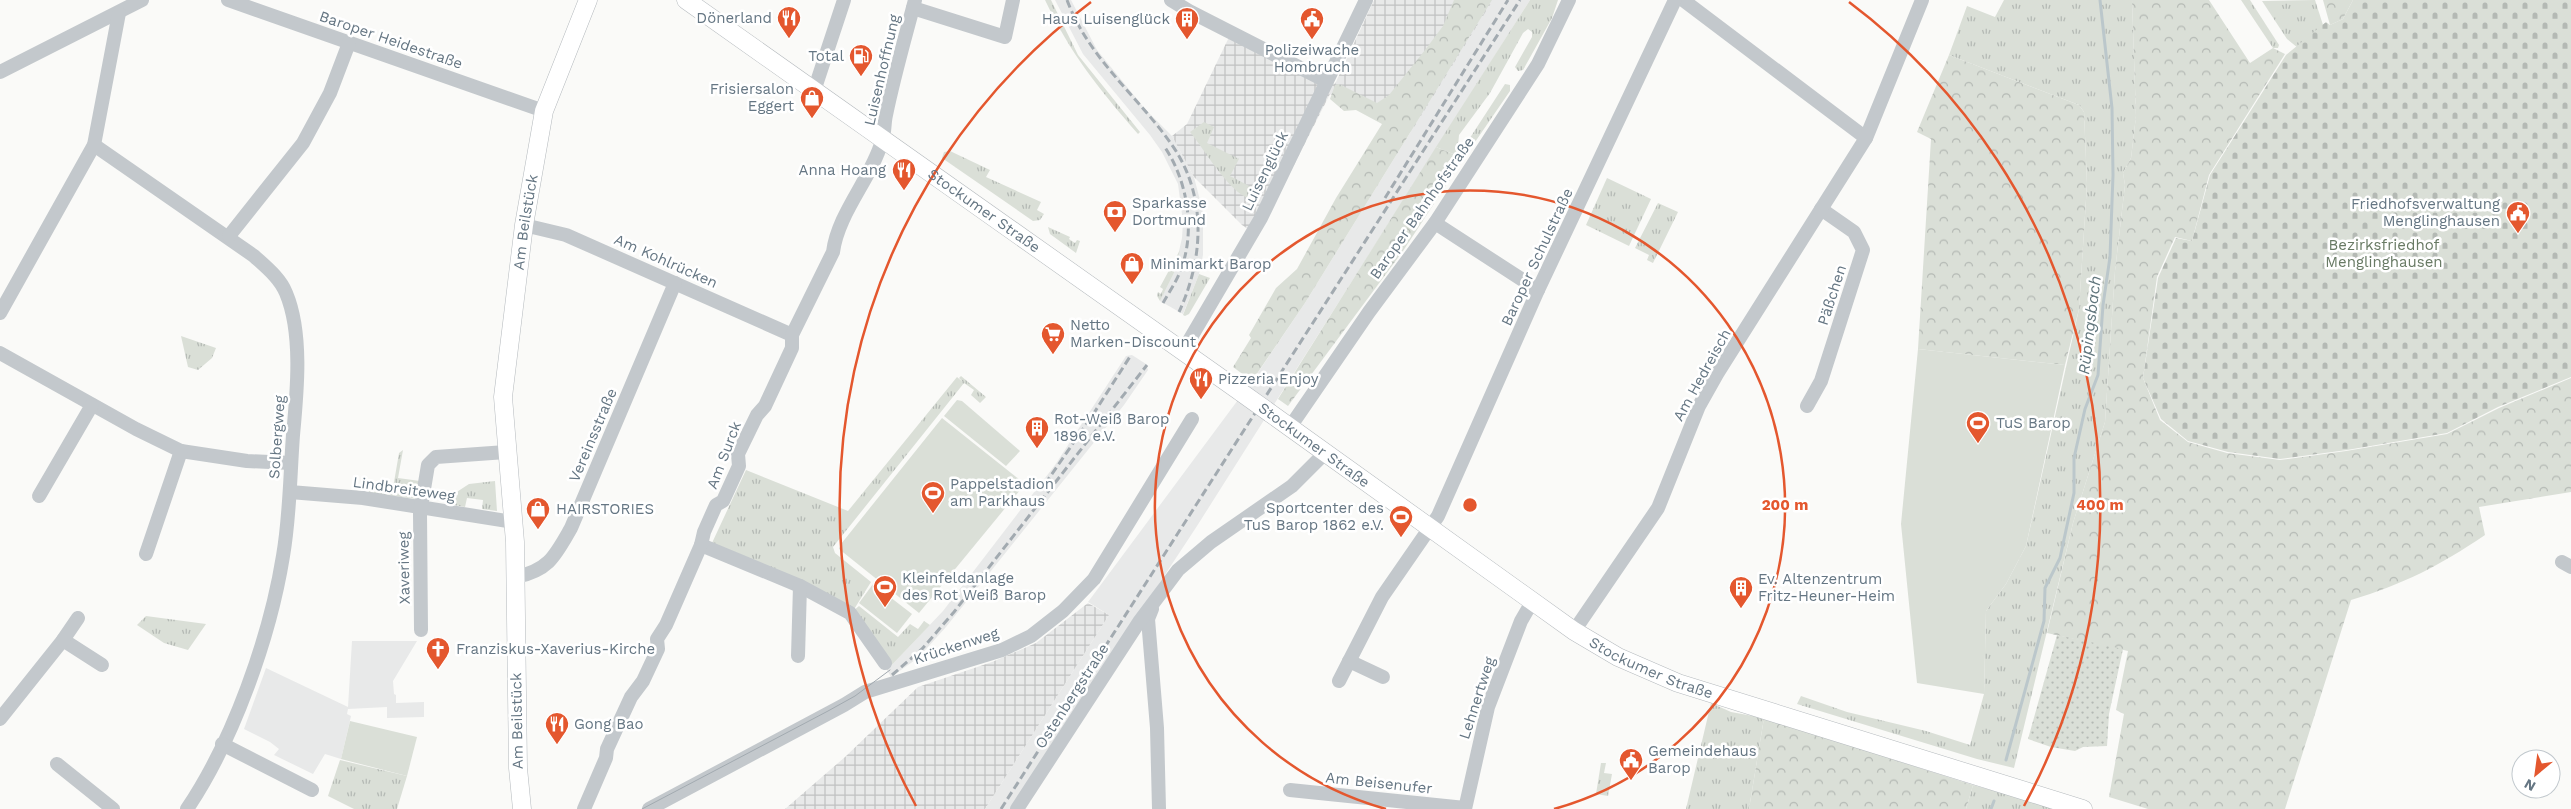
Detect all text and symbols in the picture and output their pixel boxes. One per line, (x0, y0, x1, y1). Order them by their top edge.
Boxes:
restaurant icon: Dönerland (776, 5, 802, 39)
building icon: Haus Luisenglück (1174, 6, 1200, 40)
public building icon: Polizeiwache Hombruch (1299, 6, 1325, 40)
street label: Baroper Heidestraße (317, 7, 465, 73)
place label: Dönerland (696, 9, 772, 27)
place label: Haus Luisenglück (1042, 10, 1170, 28)
street label: Luisenhoffnung (860, 13, 904, 127)
place label: Polizeiwache Hombruch (1265, 41, 1359, 76)
fuel station icon: Total (848, 43, 874, 77)
place label: Total (808, 47, 844, 65)
place label: Frisiersalon Eggert (710, 80, 795, 115)
shop icon: Frisiersalon Eggert (799, 85, 825, 119)
street label: Luisenglück (1238, 128, 1292, 214)
street label: Baroper Bahnhofstraße (1366, 133, 1478, 283)
restaurant icon: Anna Hoang (891, 157, 917, 191)
place label: Anna Hoang (799, 161, 886, 179)
street label: Stockumer Straße (924, 165, 1044, 256)
street label: Am Beilstück (510, 172, 542, 271)
street label: Baroper Schulstraße (1497, 185, 1577, 329)
place label: Sparkasse Dortmund (1132, 194, 1207, 229)
place label: Friedhofsverwaltung Menglinghausen (2351, 195, 2500, 230)
bank icon: Sparkasse Dortmund (1102, 199, 1128, 233)
public building icon: Friedhofsverwaltung Menglinghausen (2505, 200, 2531, 234)
street label: Am Kohlrücken (611, 230, 721, 292)
park label: Bezirksfriedhof Menglinghausen (2325, 236, 2443, 271)
shop icon: Minimarkt Barop (1119, 251, 1145, 285)
place label: Minimarkt Barop (1150, 255, 1271, 273)
street label: Päßchen (1814, 262, 1850, 328)
water label: Rüpingsbach (2074, 275, 2105, 375)
place label: Netto Marken-Discount (1070, 316, 1197, 351)
supermarket icon: Netto Marken-Discount (1040, 321, 1066, 355)
street label: Am Hedreisch (1669, 326, 1735, 424)
restaurant icon: Pizzeria Enjoy (1188, 366, 1214, 400)
place label: Pizzeria Enjoy (1218, 370, 1319, 388)
street label: Vereinsstraße (565, 386, 621, 484)
street label: Solbergweg (265, 395, 289, 479)
street label: Stockumer Straße (1255, 399, 1373, 491)
place label: Rot-Weiß Barop 1896 e.V. (1054, 410, 1169, 445)
sports icon: TuS Barop (1965, 410, 1991, 444)
place label: TuS Barop (1996, 414, 2071, 432)
building icon: Rot-Weiß Barop 1896 e.V. (1024, 415, 1050, 449)
street label: Am Surck (703, 418, 745, 491)
street label: Lindbreiteweg (352, 473, 456, 505)
place label: Pappelstadion am Parkhaus (950, 475, 1054, 510)
sports icon: Pappelstadion am Parkhaus (920, 480, 946, 514)
shop icon: HAIRSTORIES (525, 496, 551, 530)
centre of rings (1461, 496, 1479, 514)
text: 200 m (1762, 496, 1808, 514)
text: 400 m (2076, 496, 2124, 514)
place label: Sportcenter des TuS Barop 1862 e.V. (1244, 499, 1384, 534)
place label: HAIRSTORIES (556, 500, 654, 518)
sports icon: Sportcenter des TuS Barop 1862 e.V. (1388, 504, 1414, 538)
street label: Xaveriweg (394, 532, 414, 604)
place label: Kleinfeldanlage des Rot Weiß Barop (902, 569, 1046, 604)
place label: Ev. Altenzentrum Fritz-Heuner-Heim (1758, 570, 1895, 605)
sports icon: Kleinfeldanlage des Rot Weiß Barop (872, 574, 898, 608)
building icon: Ev. Altenzentrum Fritz-Heuner-Heim (1728, 575, 1754, 609)
street label: Krückenweg (911, 624, 1001, 668)
street label: Stockumer Straße (1586, 633, 1715, 702)
church icon: Franziskus-Xaverius-Kirche (425, 636, 451, 670)
place label: Franziskus-Xaverius-Kirche (456, 640, 655, 658)
street label: Ostenbergstraße (1031, 640, 1113, 752)
street label: Lehnertweg (1455, 655, 1499, 741)
street label: Am Beilstück (507, 672, 527, 770)
restaurant icon: Gong Bao (544, 711, 570, 745)
place label: Gong Bao (574, 715, 644, 733)
place label: Gemeindehaus Barop (1648, 742, 1757, 777)
public building icon: Gemeindehaus Barop (1618, 747, 1644, 781)
north arrow (2511, 749, 2561, 799)
street label: Am Beisenufer (1325, 768, 1433, 798)
text: N (2521, 776, 2538, 795)

